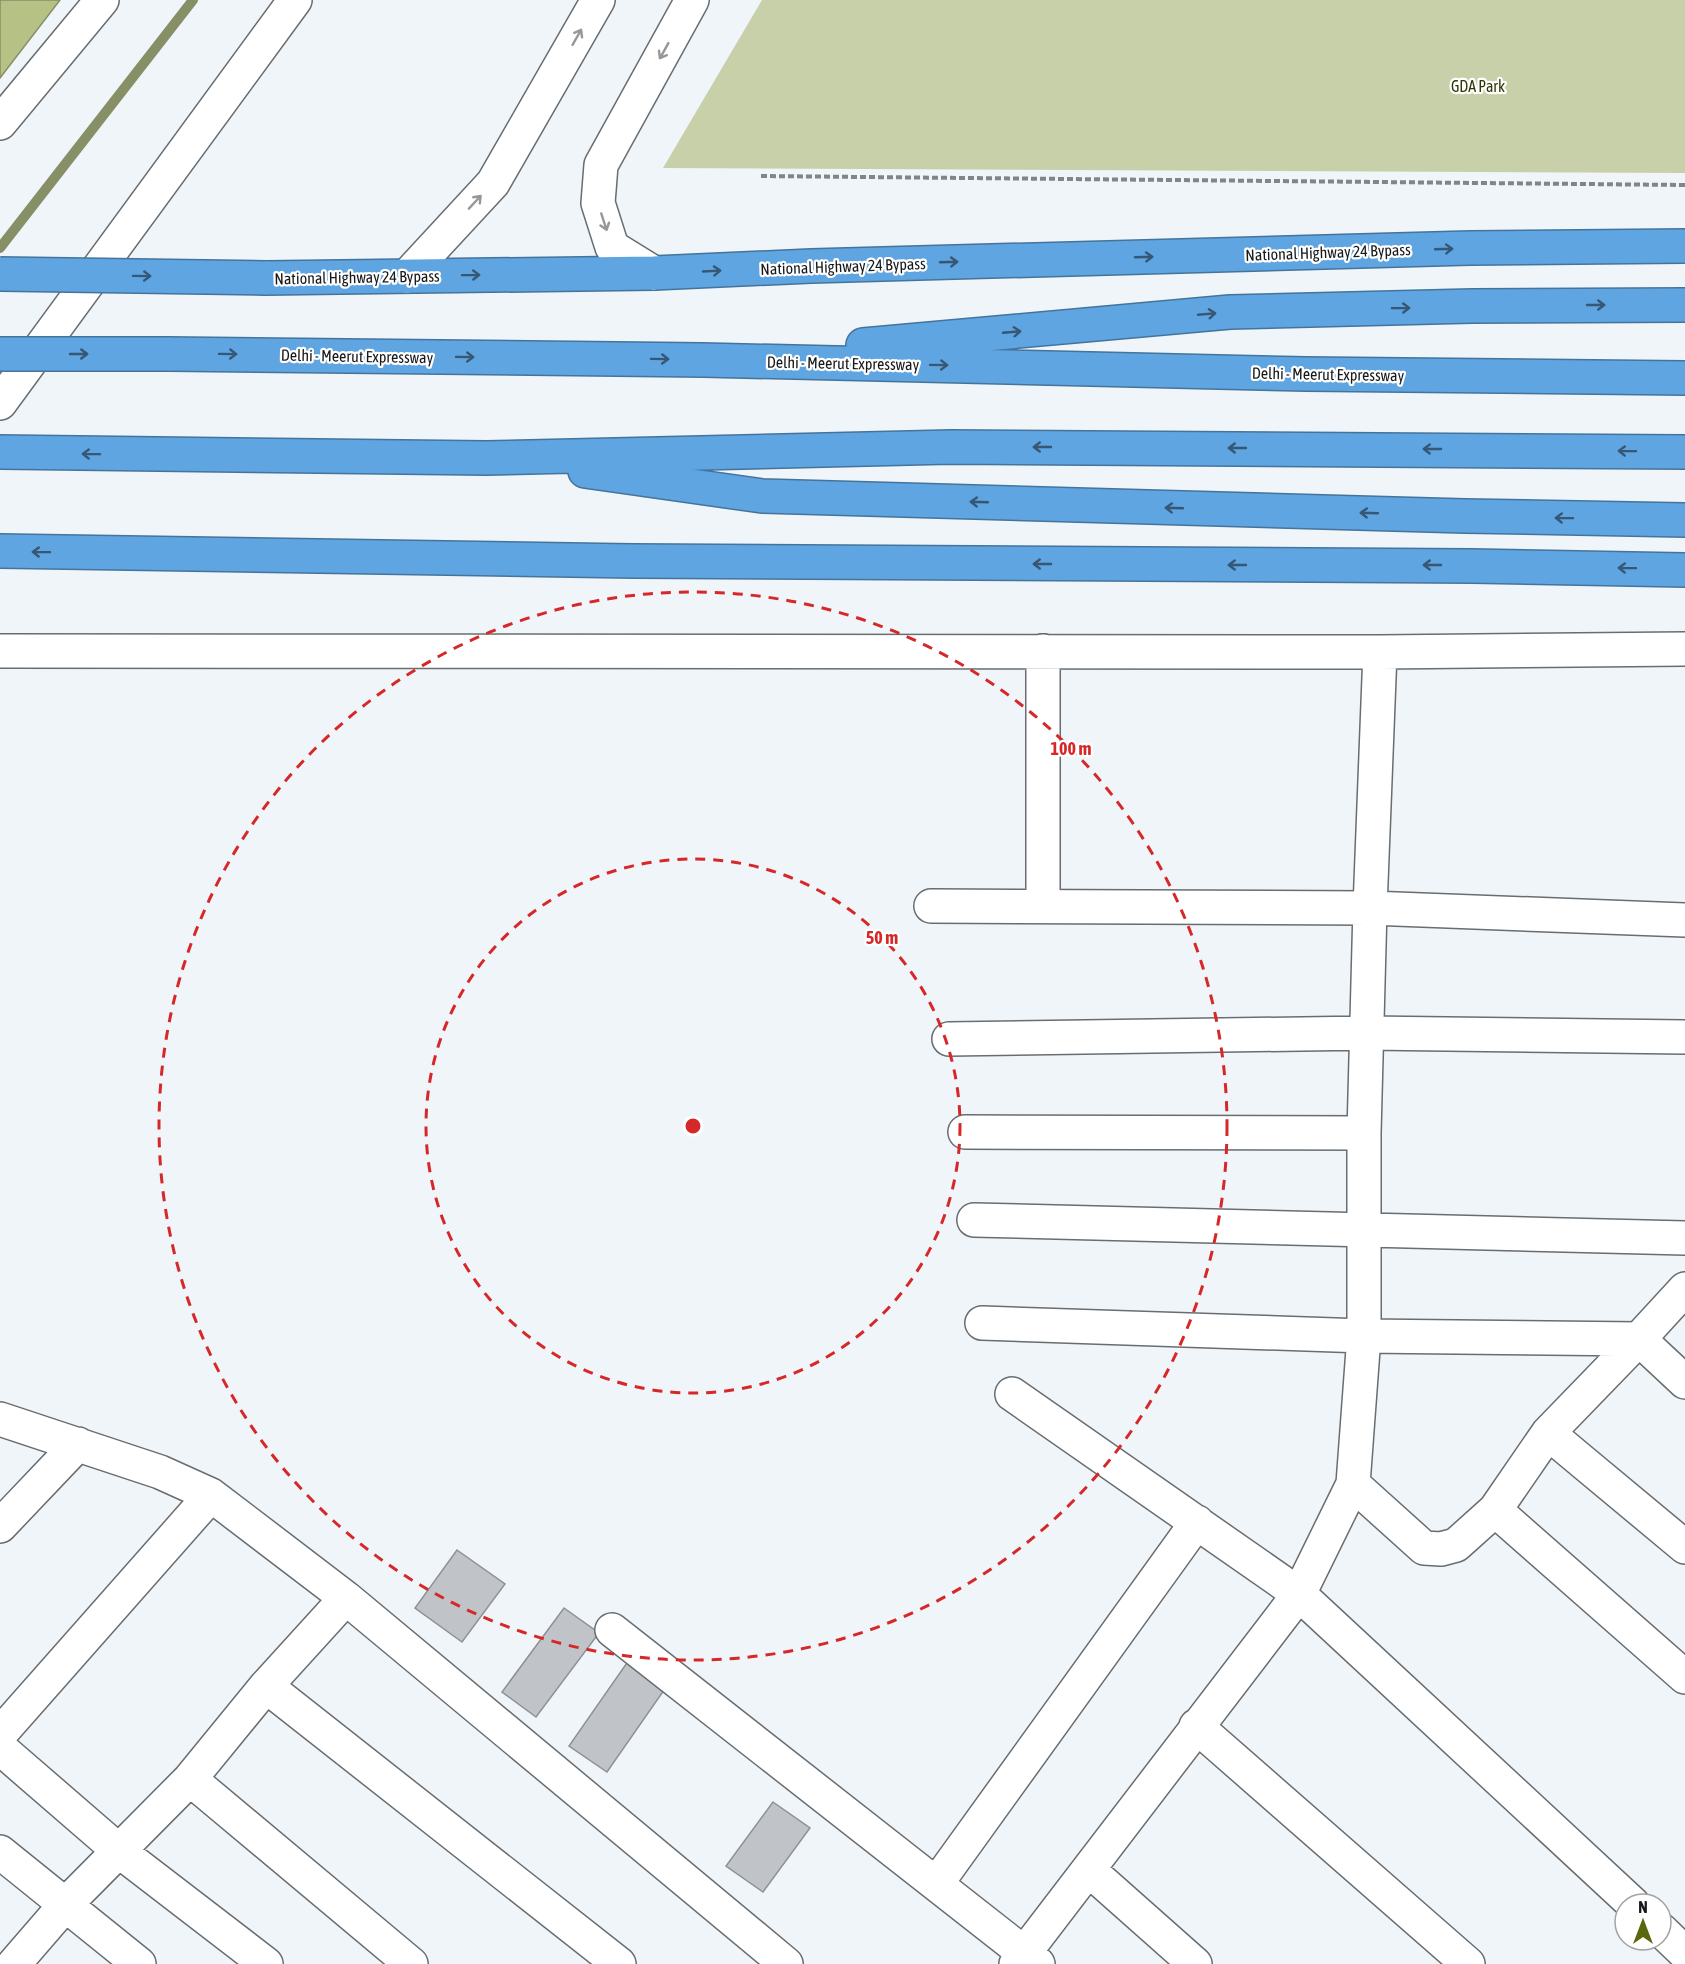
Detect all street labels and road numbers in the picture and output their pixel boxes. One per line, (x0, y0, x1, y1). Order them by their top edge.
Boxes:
street label: National Highway 24 Bypass (1245, 240, 1411, 265)
street label: National Highway 24 Bypass (760, 254, 926, 279)
street label: National Highway 24 Bypass (274, 267, 440, 288)
street label: Delhi - Meerut Expressway (281, 346, 434, 367)
street label: Delhi - Meerut Expressway (767, 353, 920, 374)
street label: Delhi - Meerut Expressway (1252, 364, 1405, 385)

